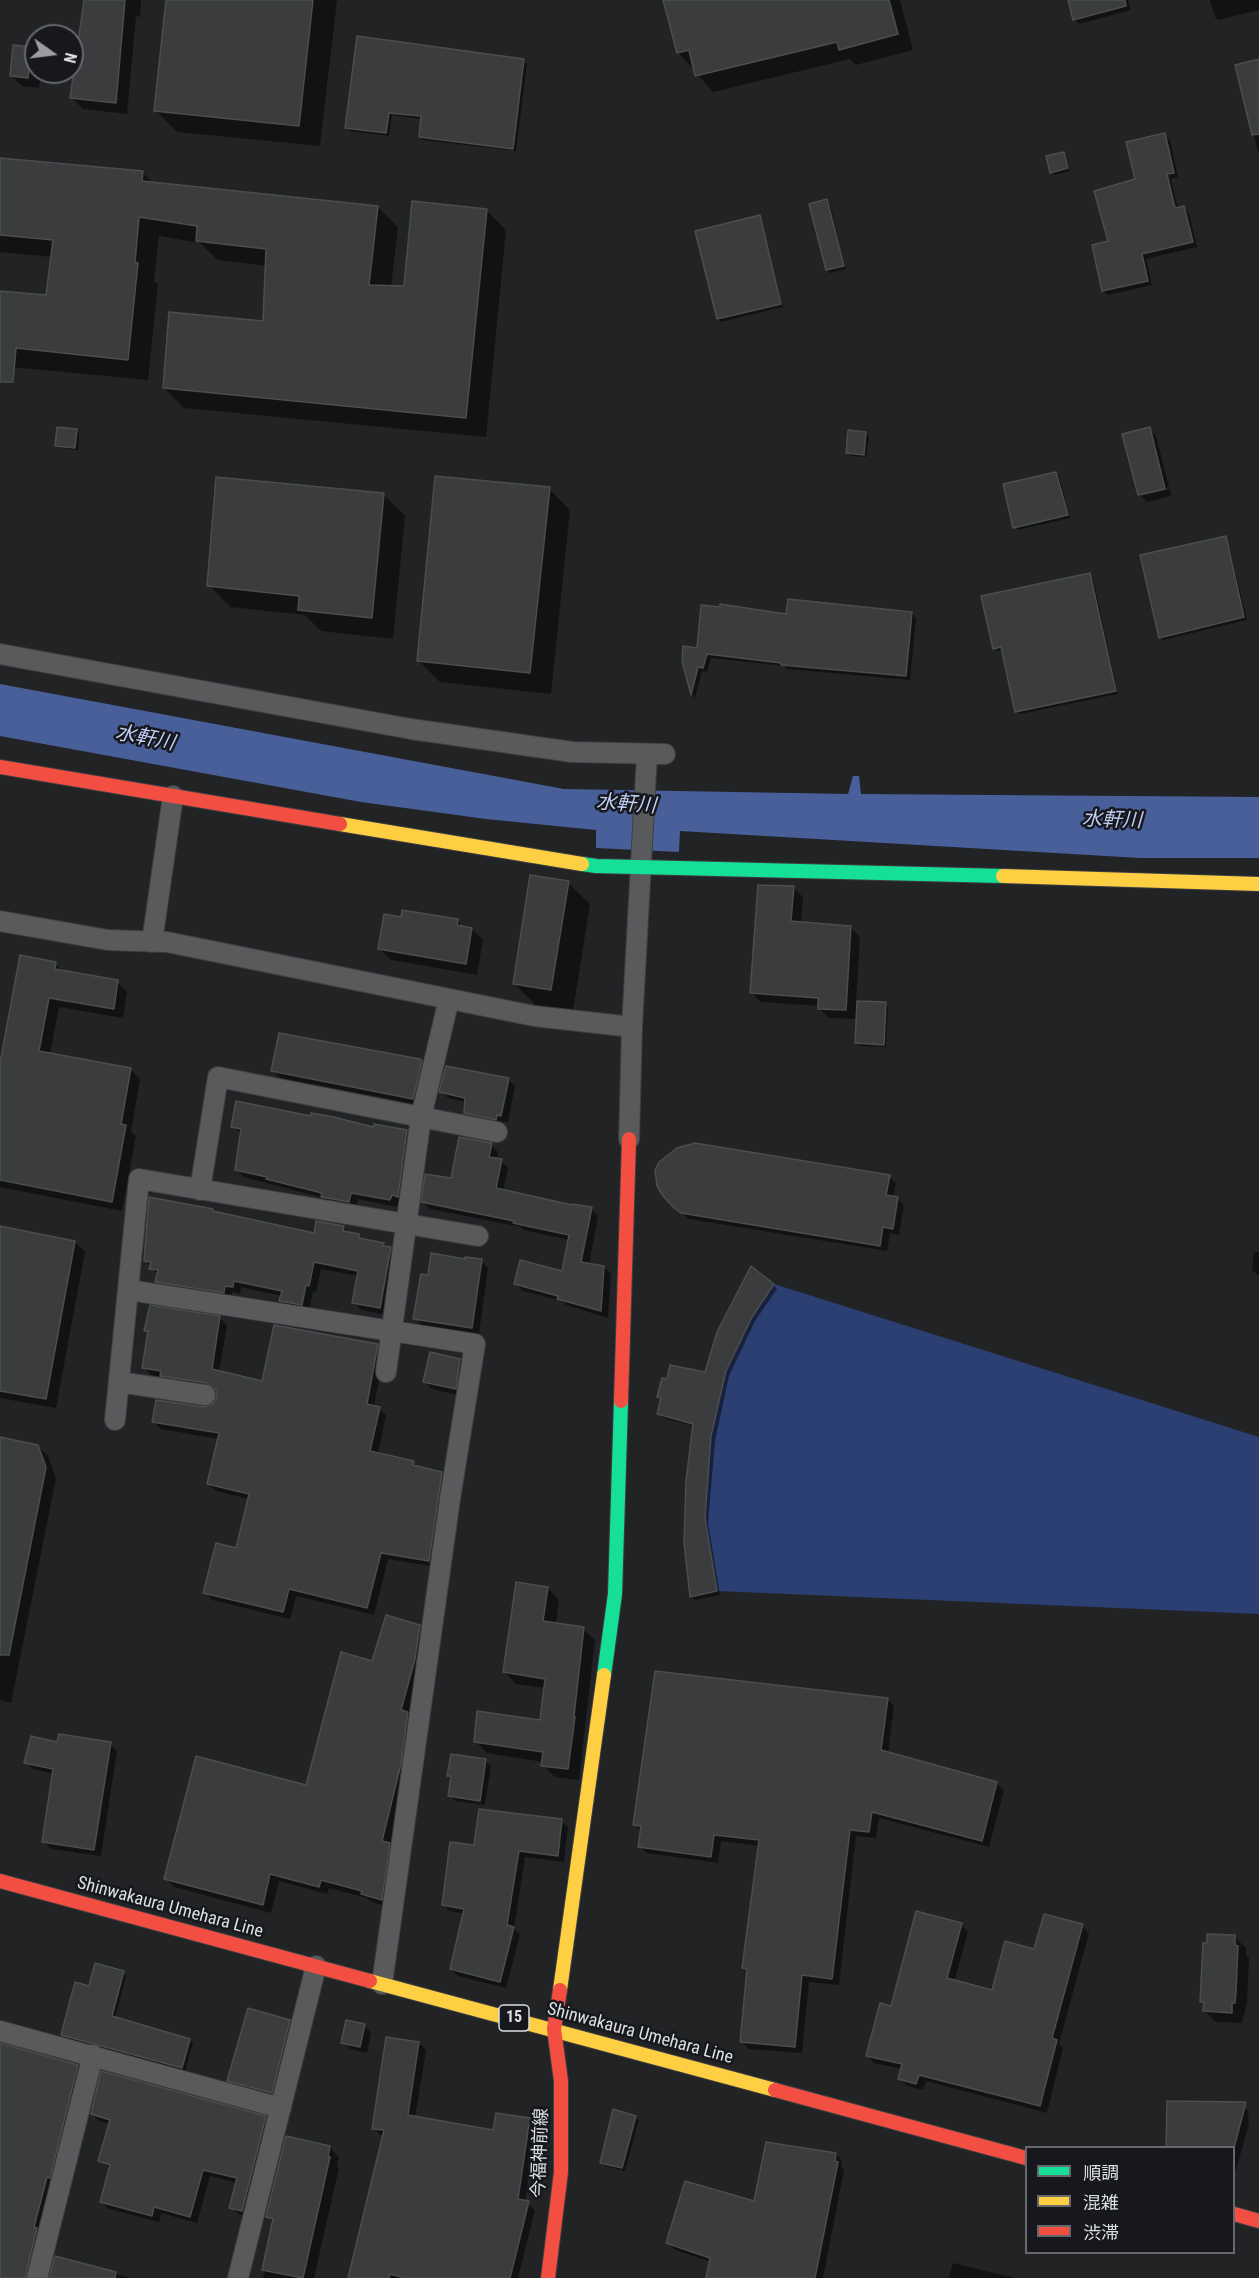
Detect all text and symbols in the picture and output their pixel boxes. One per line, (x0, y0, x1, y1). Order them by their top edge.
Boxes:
north arrow (24, 24, 84, 84)
text: N (60, 51, 80, 65)
water label: 水軒川 (113, 721, 177, 757)
water label: 水軒川 (595, 791, 657, 819)
water label: 水軒川 (1082, 808, 1142, 834)
street label: Shinwakaura Umehara Line (75, 1873, 265, 1943)
street label: Shinwakaura Umehara Line (545, 1999, 735, 2069)
road number: 15 (499, 2005, 529, 2031)
street label: 今福神前線 (529, 2108, 553, 2198)
legend (1025, 2146, 1235, 2254)
text: 順調 (1083, 2162, 1119, 2183)
text: 混雑 (1083, 2192, 1119, 2213)
text: 渋滞 (1083, 2222, 1119, 2243)

